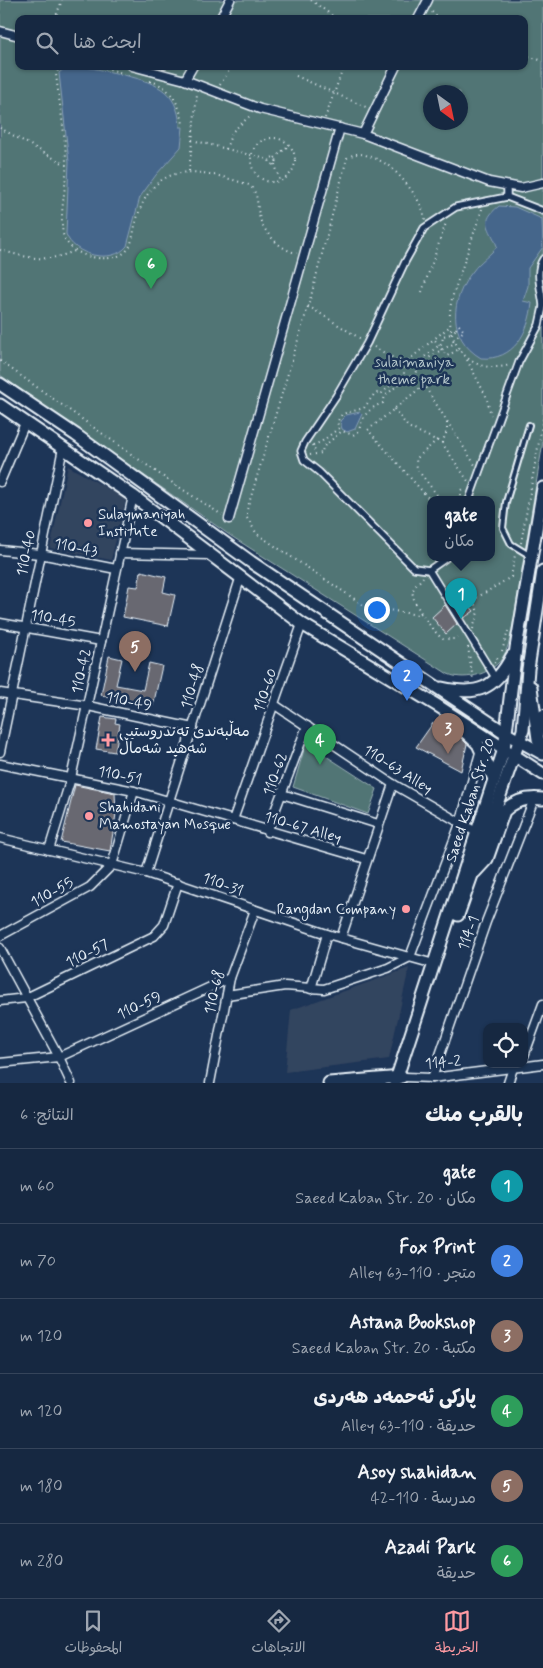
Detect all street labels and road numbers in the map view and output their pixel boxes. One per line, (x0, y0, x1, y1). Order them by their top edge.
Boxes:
street label: 110-40 (12, 529, 42, 578)
street label: 110-43 (52, 534, 99, 562)
street label: 110-45 (29, 605, 77, 633)
street label: 110-42 (67, 647, 97, 696)
street label: 110-48 (177, 661, 209, 711)
street label: 110-60 (249, 666, 283, 715)
street label: 110-49 (104, 687, 154, 717)
street label: Saeed Kaban Str. 20 (441, 735, 501, 865)
street label: 110-63 Alley (359, 741, 436, 799)
street label: 110-62 (259, 750, 293, 799)
street label: 110-51 (96, 762, 144, 790)
street label: 110-67 Alley (262, 807, 344, 849)
street label: 110-31 (199, 868, 246, 902)
street label: 110-55 (28, 873, 77, 913)
street label: 114-1 (453, 913, 484, 953)
street label: 110-57 (63, 935, 113, 973)
street label: 110-68 (200, 968, 230, 1016)
street label: 110-59 (114, 987, 165, 1025)
street label: 114-2 (424, 1051, 462, 1075)

